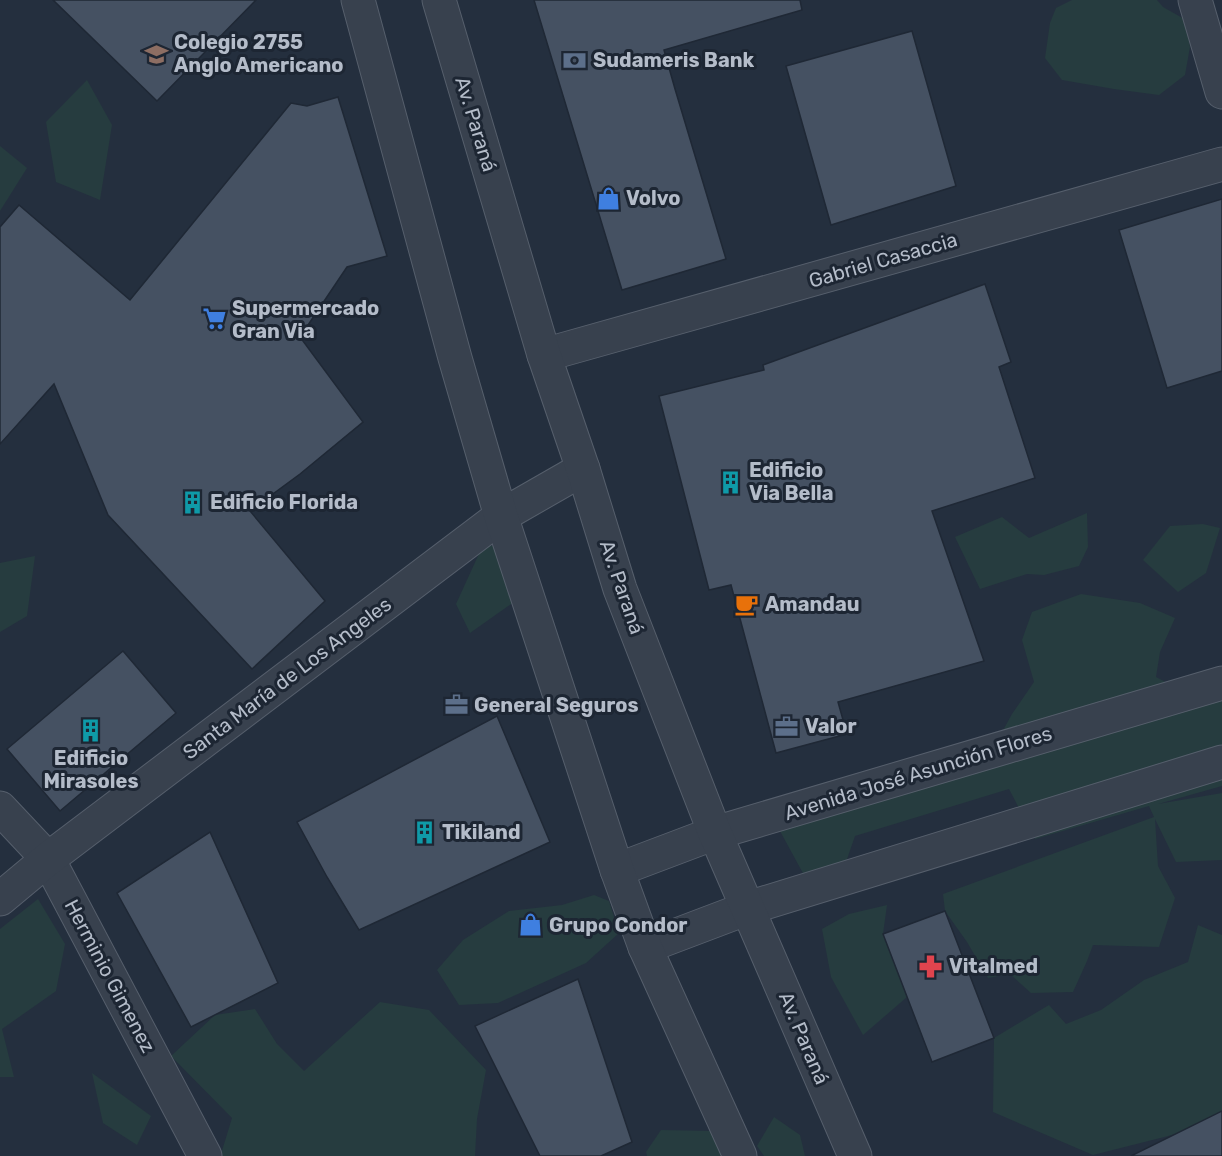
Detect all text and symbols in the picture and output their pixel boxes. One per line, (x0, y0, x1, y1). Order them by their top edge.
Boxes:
place label: Colegio 2755 Anglo Americano (174, 30, 344, 77)
school or university icon: Colegio 2755 Anglo Americano (143, 41, 169, 67)
bank icon: Sudameris Bank (562, 47, 588, 73)
place label: Sudameris Bank (593, 48, 755, 72)
street label: Av. Paraná (450, 74, 502, 174)
shop icon: Volvo (595, 185, 621, 211)
place label: Volvo (626, 186, 680, 210)
street label: Gabriel Casaccia (806, 227, 960, 293)
place label: Supermercado Gran Via (232, 296, 379, 343)
supermarket icon: Supermercado Gran Via (201, 306, 227, 332)
place label: Edificio Via Bella (749, 458, 834, 505)
building icon: Edificio Via Bella (718, 469, 744, 495)
building icon: Edificio Florida (179, 489, 205, 515)
place label: Edificio Florida (210, 490, 358, 514)
street label: Av. Paraná (595, 537, 649, 637)
cafe icon: Amandau (734, 591, 760, 617)
street label: Santa María de Los Angeles (178, 592, 396, 764)
place label: Amandau (765, 592, 860, 616)
office icon: General Seguros (443, 692, 469, 718)
place label: General Seguros (474, 693, 639, 717)
office icon: Valor (774, 713, 800, 739)
place label: Valor (805, 714, 857, 738)
building icon: Edificio Mirasoles (78, 718, 104, 744)
street label: Avenida José Asunción Flores (781, 721, 1055, 825)
place label: Edificio Mirasoles (44, 746, 138, 793)
building icon: Tikiland (411, 819, 437, 845)
place label: Tikiland (442, 820, 521, 844)
street label: Herminio Gimenez (60, 895, 160, 1057)
shop icon: Grupo Condor (518, 912, 544, 938)
place label: Grupo Condor (549, 913, 687, 937)
pharmacy icon: Vitalmed (918, 953, 944, 979)
place label: Vitalmed (949, 954, 1038, 978)
street label: Av. Paraná (774, 988, 834, 1088)

